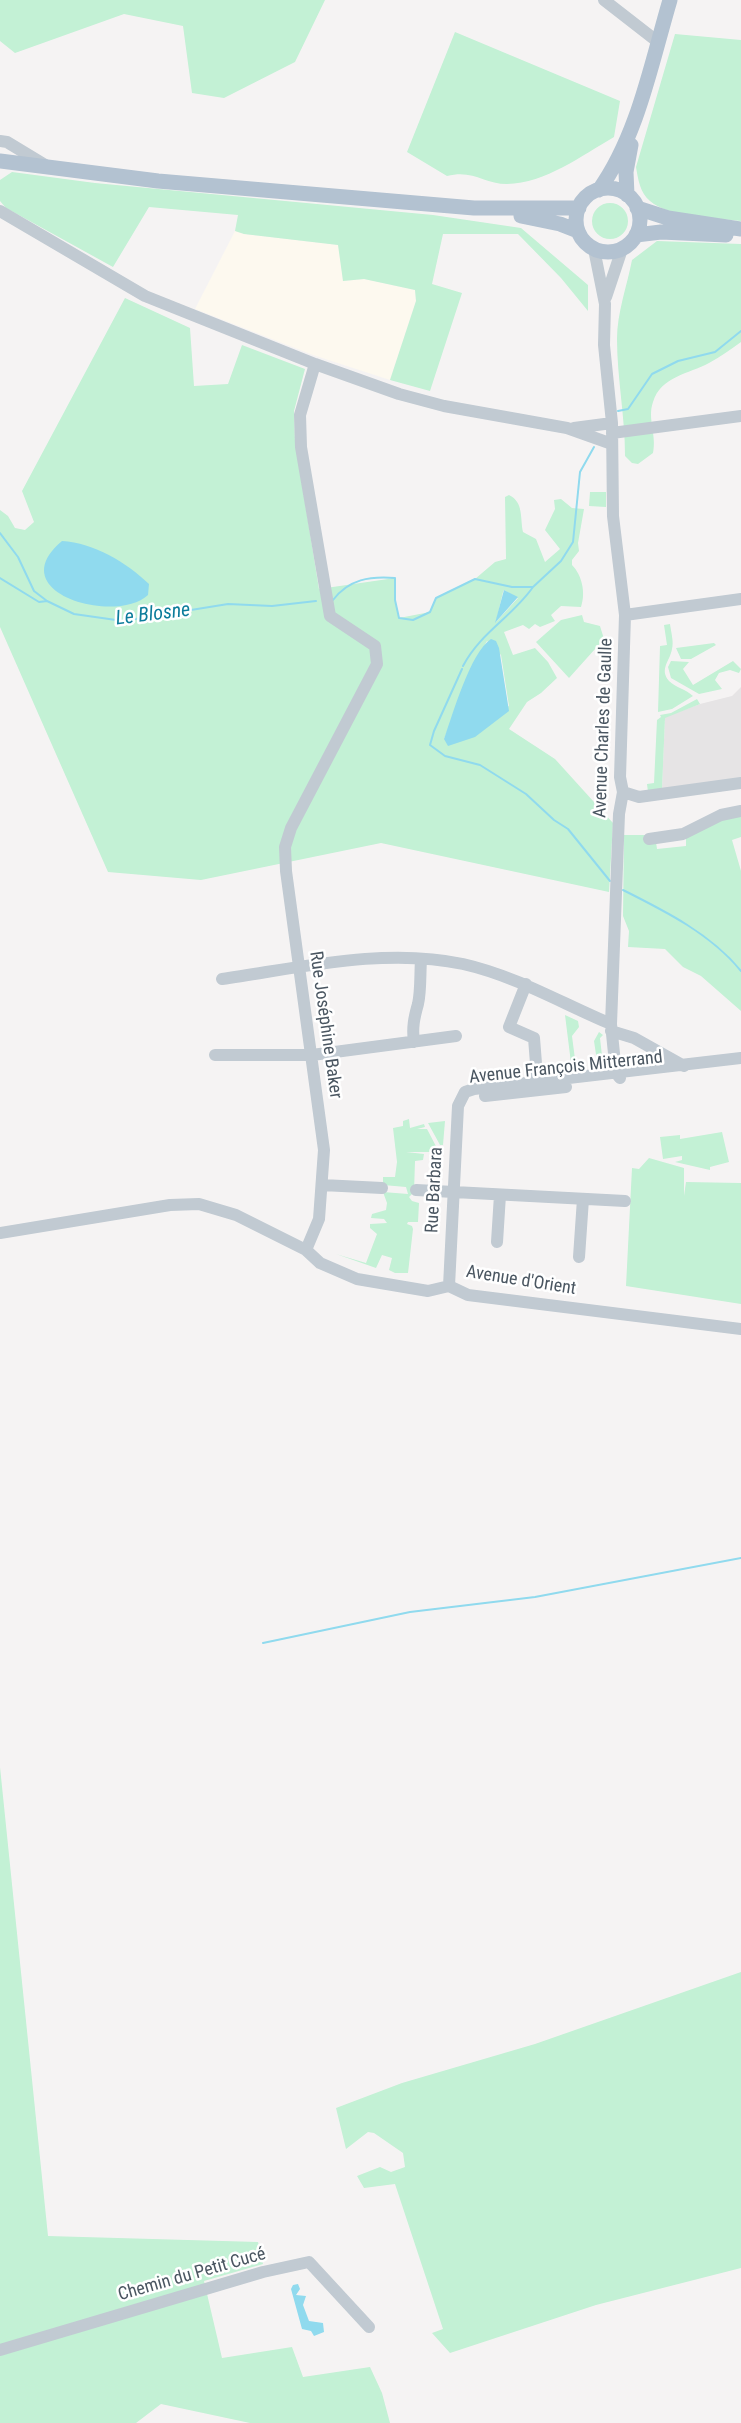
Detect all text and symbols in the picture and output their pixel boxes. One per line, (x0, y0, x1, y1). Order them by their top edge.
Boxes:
water label: Le Blosne (114, 599, 192, 631)
street label: Avenue Charles de Gaulle (590, 638, 618, 818)
street label: Rue Joséphine Baker (304, 950, 346, 1100)
street label: Avenue François Mitterrand (468, 1047, 664, 1089)
street label: Rue Barbara (422, 1146, 448, 1234)
street label: Avenue d'Orient (465, 1262, 577, 1300)
street label: Chemin du Petit Cucé (116, 2244, 268, 2306)

